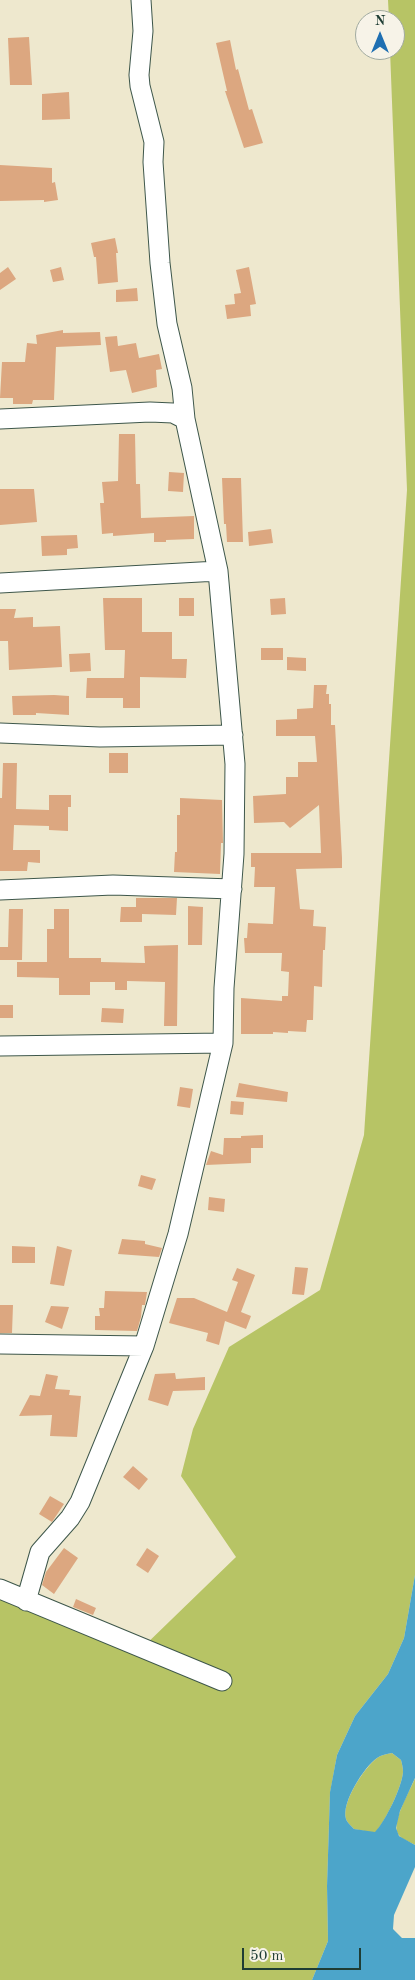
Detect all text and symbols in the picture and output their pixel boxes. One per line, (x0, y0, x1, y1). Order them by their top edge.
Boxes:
north arrow (355, 10, 405, 60)
text: N (375, 14, 385, 28)
scale bar (245, 1938, 364, 1970)
text: 50 m (250, 1949, 284, 1964)

